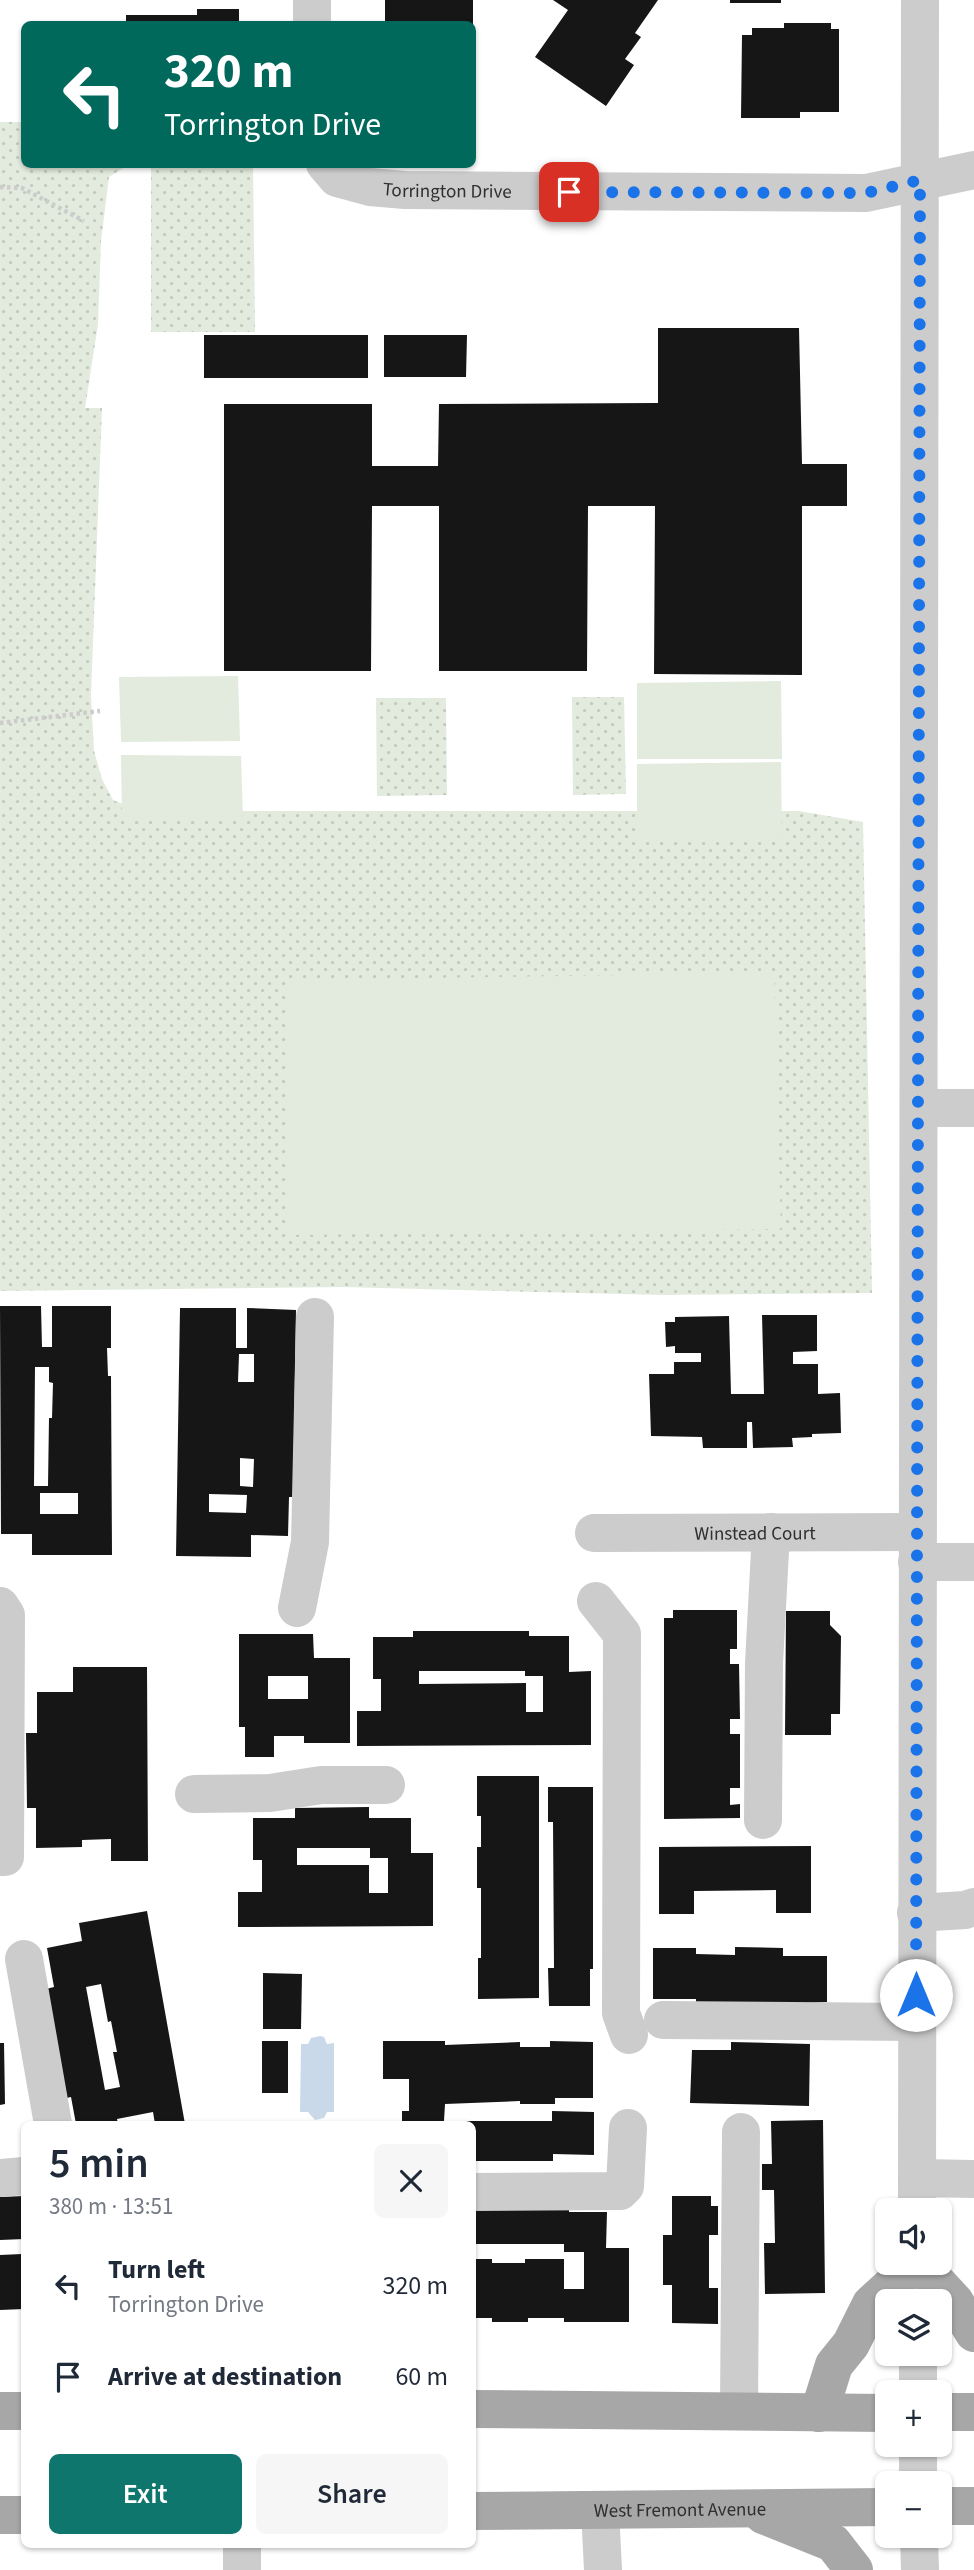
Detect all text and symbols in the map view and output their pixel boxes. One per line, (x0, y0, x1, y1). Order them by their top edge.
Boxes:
text: 320 m (164, 37, 293, 107)
icon: left (49, 49, 140, 140)
text: Torrington Drive (164, 102, 381, 148)
pin (539, 162, 599, 222)
icon: arrive (550, 173, 588, 211)
street label: Torrington Drive (382, 176, 512, 206)
street label: Winstead Court (694, 1520, 816, 1548)
position arrow (879, 1958, 953, 2032)
text: 5 min (49, 2134, 149, 2194)
button: close (374, 2144, 448, 2218)
text: 380 m · 13:51 (49, 2190, 173, 2223)
map controls (875, 2198, 952, 2548)
button: sound (875, 2198, 952, 2275)
text: Turn left (108, 2251, 205, 2288)
icon: left (49, 2267, 87, 2305)
text: 320 m (382, 2267, 448, 2304)
text: Torrington Drive (108, 2288, 264, 2321)
button: layers (875, 2289, 952, 2366)
icon: arrive (49, 2358, 87, 2396)
text: Arrive at destination (108, 2358, 342, 2395)
text: 60 m (395, 2358, 448, 2395)
button: + (875, 2380, 952, 2457)
button: Exit (49, 2454, 242, 2534)
button: Share (256, 2454, 448, 2534)
button: − (875, 2471, 952, 2548)
street label: West Fremont Avenue (594, 2496, 766, 2525)

